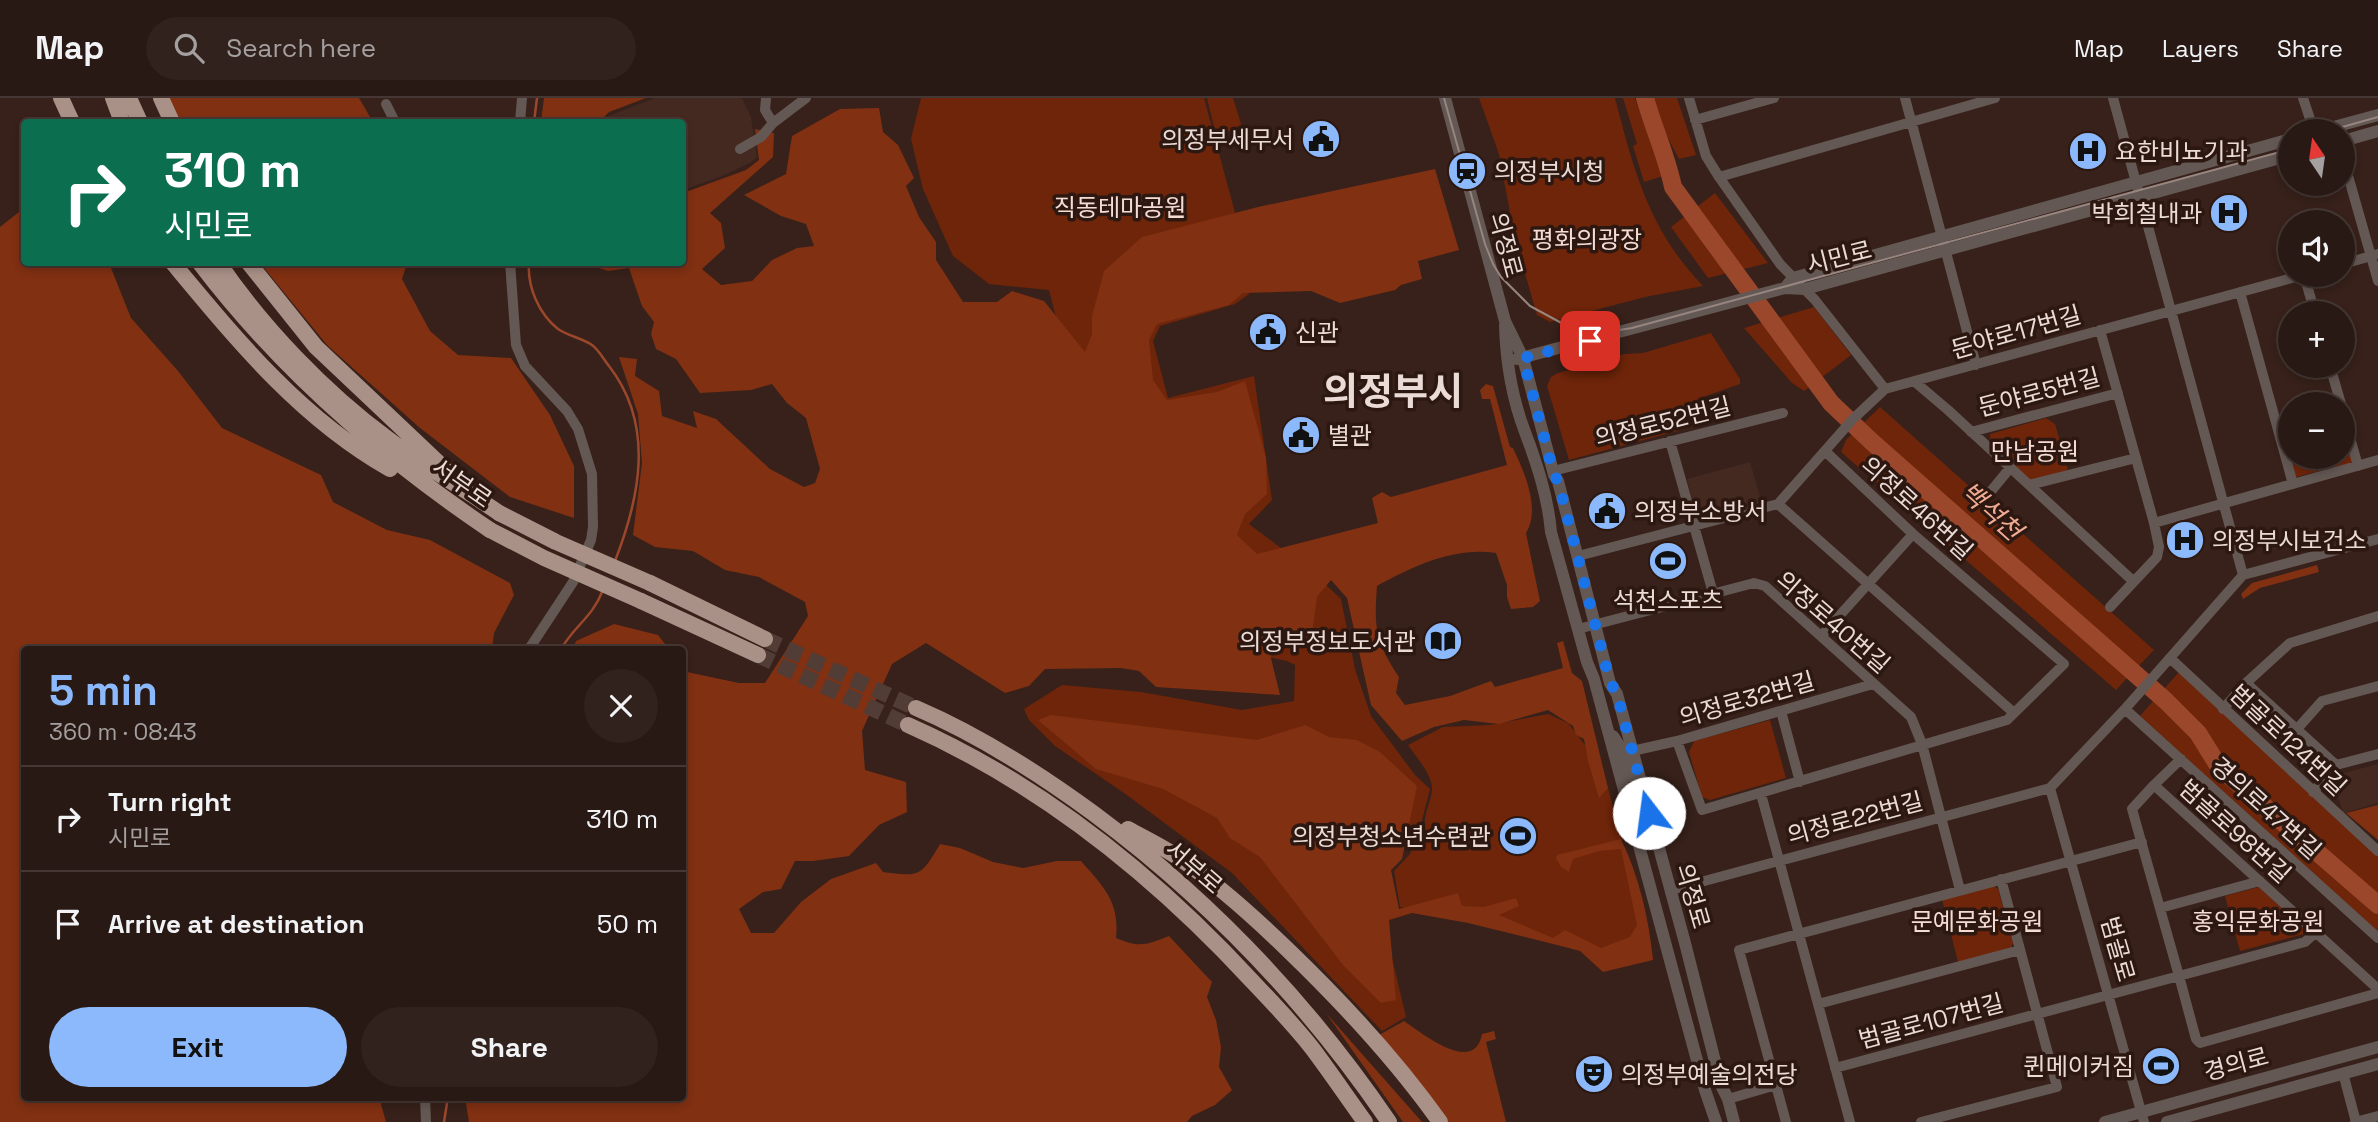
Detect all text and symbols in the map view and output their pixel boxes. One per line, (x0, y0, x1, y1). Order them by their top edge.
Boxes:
search box (146, 17, 636, 80)
text: Map (35, 27, 104, 69)
icon: search (170, 29, 208, 67)
text: Search here (226, 31, 376, 65)
text: Map (2074, 33, 2124, 64)
text: Layers (2162, 33, 2239, 64)
text: Share (2277, 33, 2343, 64)
public building icon: 의정부세무서 (1300, 118, 1342, 160)
north arrow (2278, 119, 2356, 196)
map controls (2278, 119, 2355, 469)
place label: 의정부세무서 (1162, 124, 1294, 155)
hospital icon: 요한비뇨기과 (2067, 130, 2109, 172)
place label: 요한비뇨기과 (2115, 136, 2247, 167)
text: 310 m (164, 139, 301, 201)
icon: right (49, 147, 140, 238)
station icon: 의정부시청 (1446, 150, 1488, 192)
place label: 의정부시청 (1494, 156, 1604, 187)
park label: 직동테마공원 (1054, 192, 1186, 223)
hospital icon: 박희철내과 (2208, 192, 2250, 234)
place label: 박희철내과 (2092, 198, 2202, 229)
text: 시민로 (164, 206, 252, 246)
street label: 의정로 (1482, 209, 1530, 281)
button: sound (2278, 210, 2355, 287)
park label: 평화의광장 (1532, 224, 1642, 255)
street label: 시민로 (1803, 234, 1875, 280)
street label: 둔야로17번길 (1947, 299, 2085, 365)
button: + (2278, 301, 2355, 378)
public building icon: 신관 (1247, 311, 1289, 353)
pin (1560, 311, 1620, 371)
place label: 신관 (1295, 317, 1339, 348)
icon: arrive (1571, 322, 1609, 360)
street label: 둔야로5번길 (1975, 361, 2103, 423)
district label: 의정부시 (1323, 368, 1463, 416)
street label: 의정로52번길 (1592, 390, 1734, 454)
button: − (2278, 392, 2355, 469)
public building icon: 별관 (1280, 414, 1322, 456)
place label: 별관 (1328, 420, 1372, 451)
park label: 만남공원 (1991, 436, 2079, 467)
street label: 의정로46번길 (1855, 450, 1979, 566)
street label: 서부로 (426, 451, 498, 515)
water label: 백석천 (1953, 474, 2031, 550)
public building icon: 의정부소방서 (1586, 490, 1628, 532)
place label: 의정부소방서 (1634, 496, 1766, 527)
hospital icon: 의정부시보건소 (2164, 519, 2206, 561)
place label: 의정부시보건소 (2212, 525, 2367, 556)
sports icon: 석천스포츠 (1647, 540, 1689, 582)
street label: 의정로40번길 (1770, 564, 1896, 680)
place label: 석천스포츠 (1613, 585, 1723, 616)
library icon: 의정부정보도서관 (1422, 620, 1464, 662)
place label: 의정부정보도서관 (1239, 626, 1416, 657)
text: 5 min (49, 664, 158, 717)
street label: 의정로32번길 (1676, 665, 1818, 733)
button: close (584, 669, 658, 743)
street label: 범골로124번길 (2223, 678, 2353, 802)
text: 360 m · 08:43 (49, 717, 197, 747)
street label: 경의로47번길 (2204, 750, 2328, 866)
street label: 범골로98번길 (2173, 773, 2297, 889)
position arrow (1612, 776, 1686, 850)
text: Turn right (108, 785, 232, 819)
street label: 의정로22번길 (1784, 785, 1926, 851)
icon: right (49, 800, 87, 838)
text: 310 m (586, 802, 658, 836)
sports icon: 의정부청소년수련관 (1497, 815, 1539, 857)
place label: 의정부청소년수련관 (1292, 821, 1491, 852)
text: 시민로 (108, 823, 171, 853)
street label: 서부로 (1159, 834, 1229, 900)
street label: 의정로 (1669, 860, 1717, 932)
icon: arrive (49, 905, 87, 943)
park label: 문예문화공원 (1911, 906, 2043, 937)
park label: 홍익문화공원 (2192, 906, 2324, 937)
text: Arrive at destination (108, 907, 365, 941)
text: 50 m (597, 907, 658, 941)
street label: 범골로 (2094, 913, 2142, 985)
street label: 범골로107번길 (1855, 987, 2007, 1055)
button: Exit (49, 1007, 347, 1087)
button: Share (361, 1007, 658, 1087)
street label: 경의로 (2200, 1040, 2272, 1088)
sports icon: 퀸메이커짐 (2140, 1045, 2182, 1087)
place label: 퀸메이커짐 (2024, 1051, 2134, 1082)
theatre icon: 의정부예술의전당 (1573, 1053, 1615, 1095)
place label: 의정부예술의전당 (1621, 1059, 1798, 1090)

